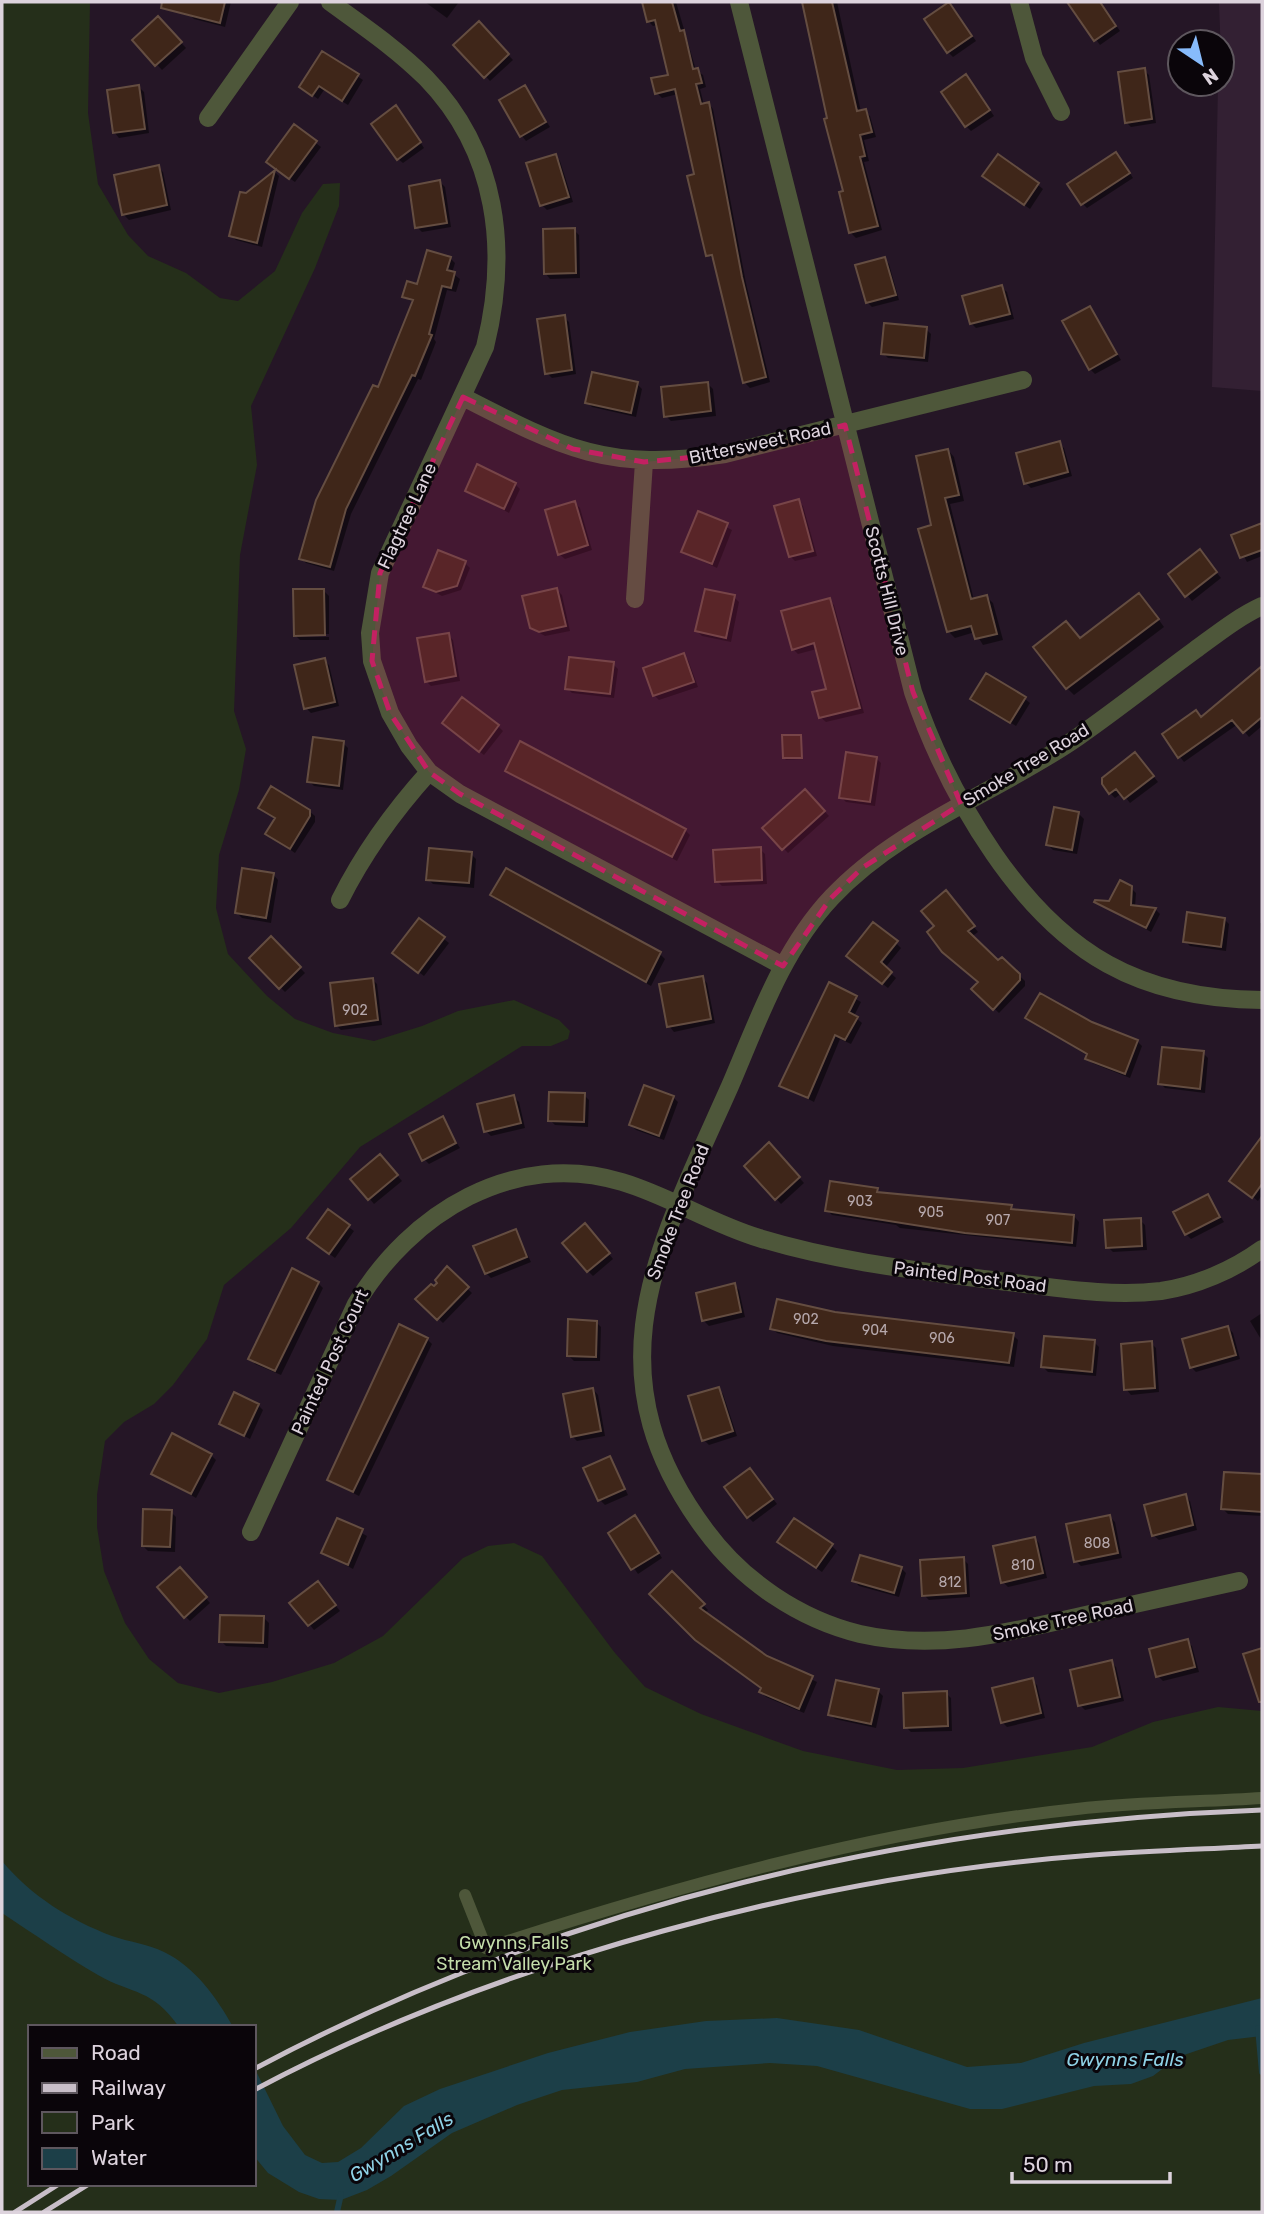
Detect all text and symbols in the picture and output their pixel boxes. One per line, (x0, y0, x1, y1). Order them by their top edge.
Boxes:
north arrow (1166, 28, 1236, 98)
text: N (1198, 63, 1223, 90)
street label: Bittersweet Road (687, 417, 833, 469)
street label: Flagtree Lane (373, 459, 441, 573)
street label: Scotts Hill Drive (860, 524, 914, 658)
street label: Smoke Tree Road (959, 719, 1093, 811)
house number: 902 (342, 1002, 368, 1019)
street label: Smoke Tree Road (642, 1141, 714, 1283)
house number: 903 (847, 1193, 873, 1210)
house number: 905 (918, 1204, 944, 1221)
house number: 907 (986, 1212, 1010, 1229)
street label: Painted Post Road (892, 1257, 1048, 1297)
street label: Painted Post Court (287, 1286, 373, 1438)
house number: 902 (793, 1311, 819, 1328)
house number: 904 (862, 1322, 888, 1339)
house number: 906 (929, 1330, 955, 1347)
house number: 808 (1084, 1535, 1110, 1552)
house number: 810 (1011, 1557, 1035, 1574)
house number: 812 (938, 1574, 962, 1591)
street label: Smoke Tree Road (991, 1594, 1135, 1646)
park label: Gwynns Falls Stream Valley Park (436, 1932, 592, 1975)
legend (28, 2025, 256, 2186)
text: Road (91, 2040, 141, 2065)
water label: Gwynns Falls (1066, 2048, 1184, 2071)
text: Railway (91, 2075, 166, 2100)
water label: Gwynns Falls (345, 2107, 458, 2187)
text: Park (91, 2110, 135, 2135)
scale bar (1012, 2140, 1170, 2184)
text: Water (91, 2145, 147, 2170)
text: 50 m (1023, 2152, 1073, 2177)

